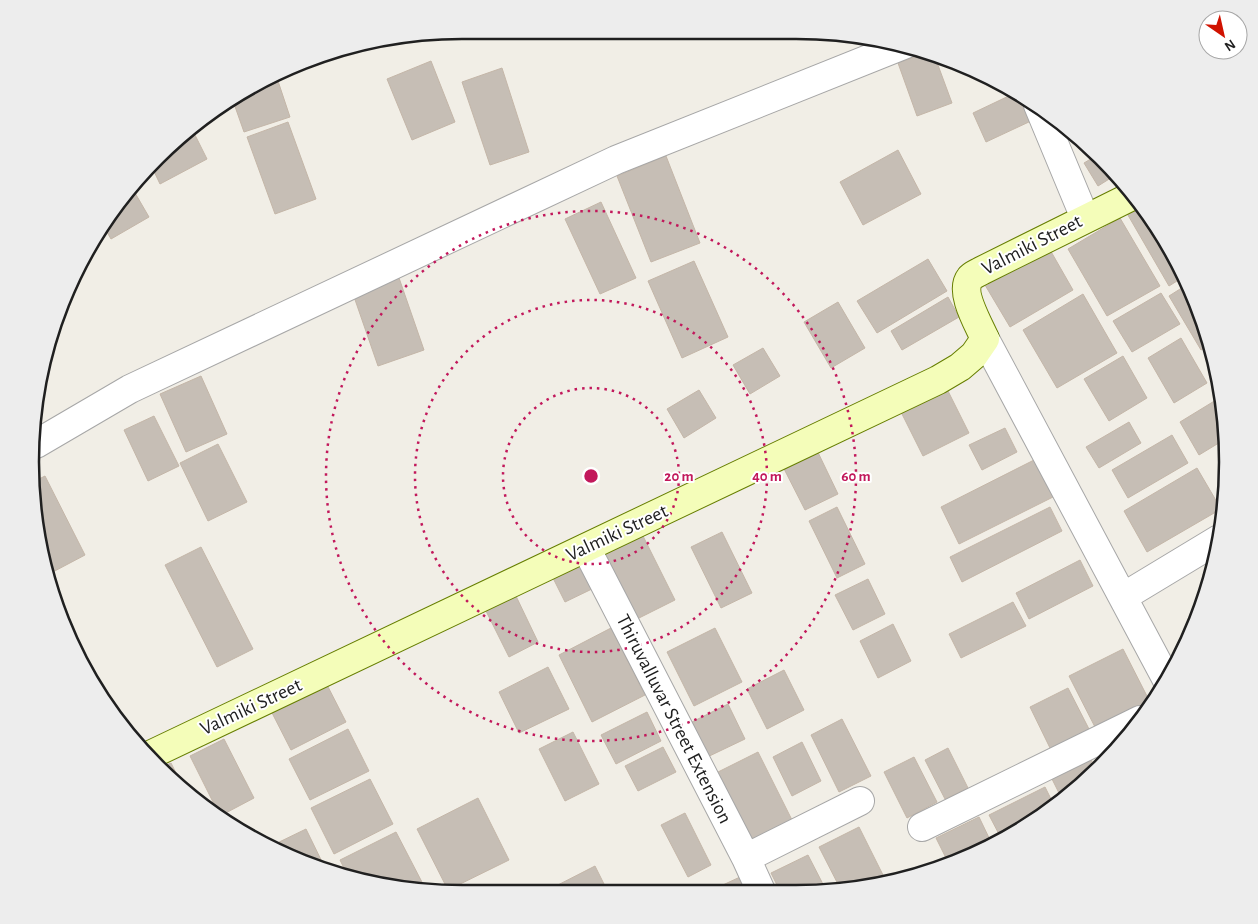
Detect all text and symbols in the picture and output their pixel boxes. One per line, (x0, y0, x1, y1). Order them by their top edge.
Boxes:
north arrow (1198, 10, 1248, 60)
text: N (1222, 36, 1238, 53)
street label: Valmiki Street (979, 211, 1086, 279)
centre of rings (582, 467, 600, 485)
text: 20 m (664, 469, 694, 484)
text: 40 m (752, 469, 782, 484)
text: 60 m (841, 469, 871, 484)
street label: Valmiki Street (563, 501, 671, 565)
street label: Thiruvalluvar Street Extension (612, 611, 736, 827)
street label: Valmiki Street (197, 675, 305, 739)

